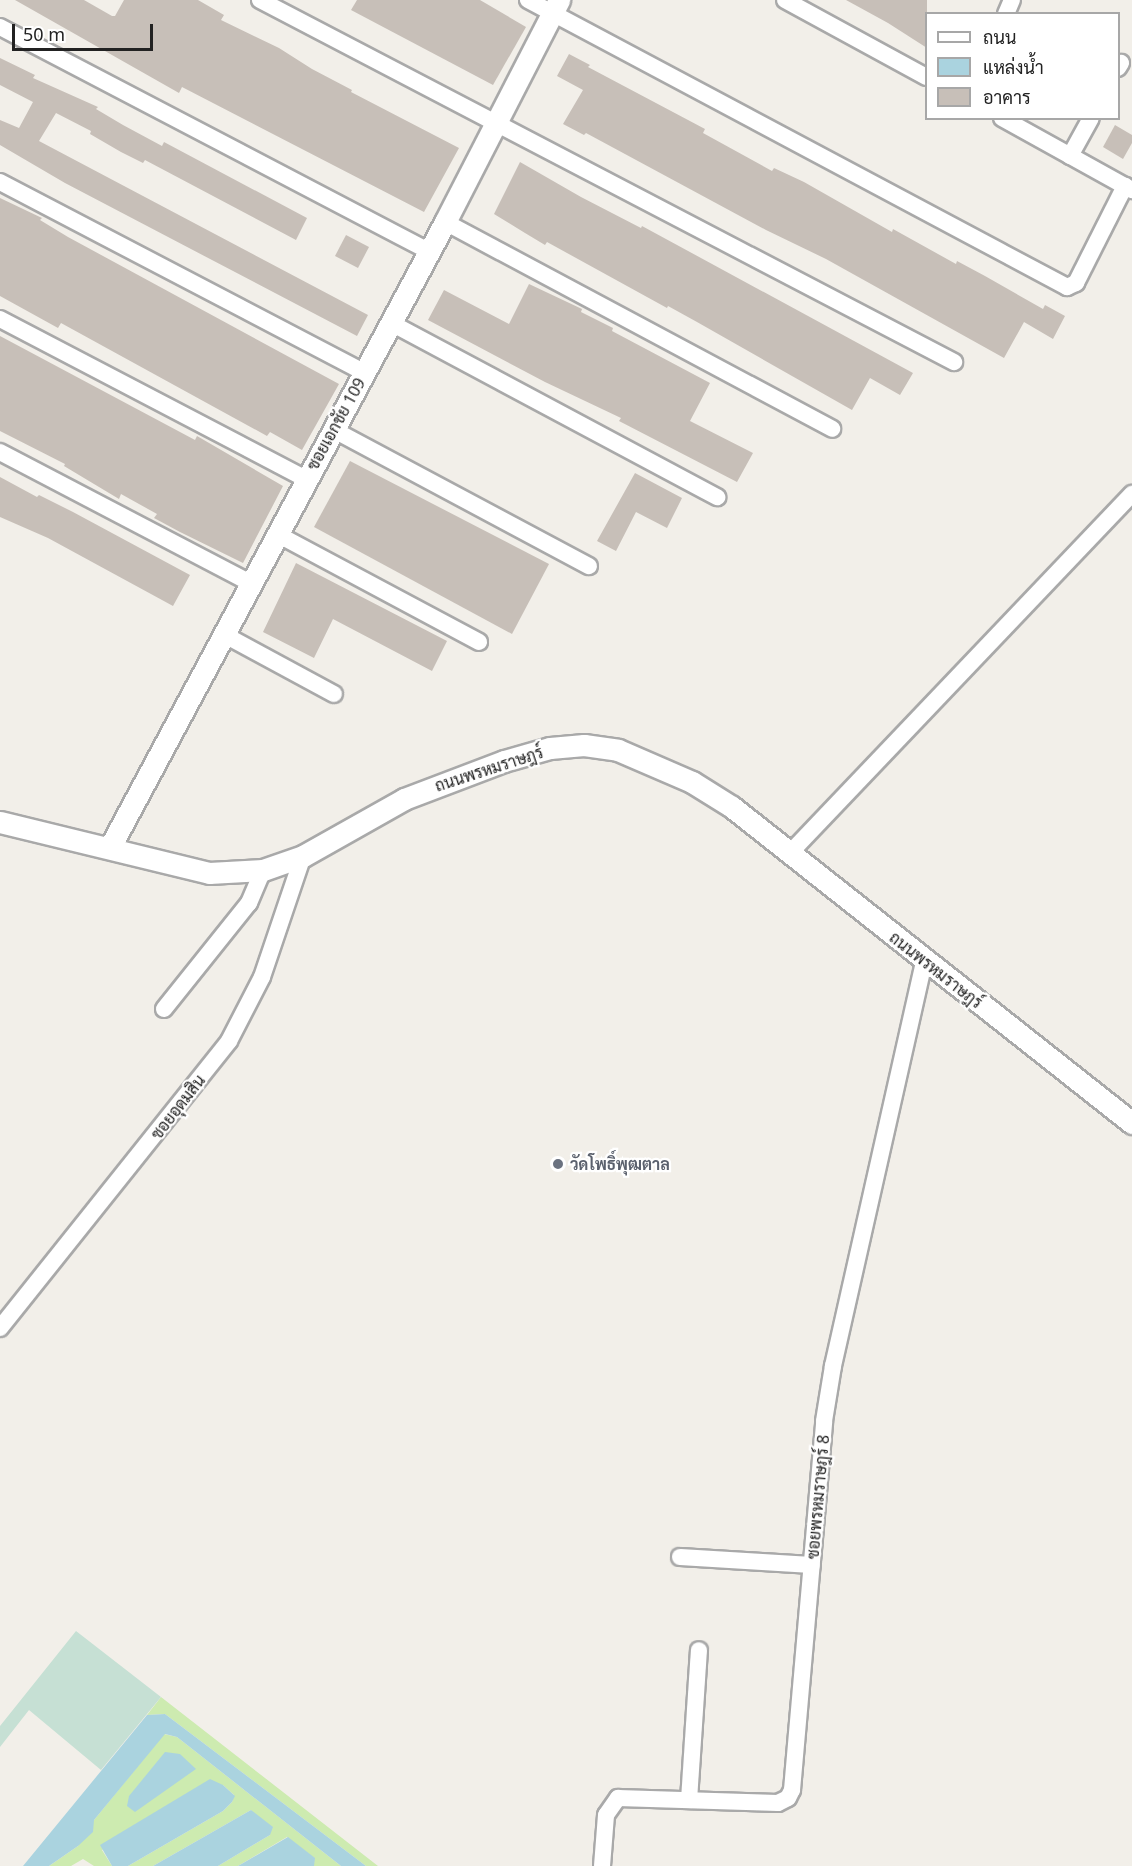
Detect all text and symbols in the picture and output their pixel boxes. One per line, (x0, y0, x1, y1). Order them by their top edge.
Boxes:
scale bar (15, 12, 156, 50)
legend (925, 12, 1120, 120)
text: 50 m (23, 22, 65, 46)
text: ถนน (983, 25, 1016, 49)
text: แหล่งน้ำ (983, 55, 1044, 79)
text: อาคาร (983, 85, 1031, 109)
street label: ซอยเอกชัย 109 (303, 375, 369, 473)
street label: ถนนพรหมราษฎร์ (432, 742, 546, 796)
street label: ถนนพรหมราษฎร์ (886, 928, 986, 1012)
street label: ซอยอุดมสิน (147, 1071, 209, 1143)
place label: วัดโพธิ์พุฒตาล (570, 1154, 670, 1174)
marker: วัดโพธิ์พุฒตาล (551, 1157, 565, 1171)
street label: ซอยพรหมราษฎร์ 8 (803, 1434, 833, 1560)

